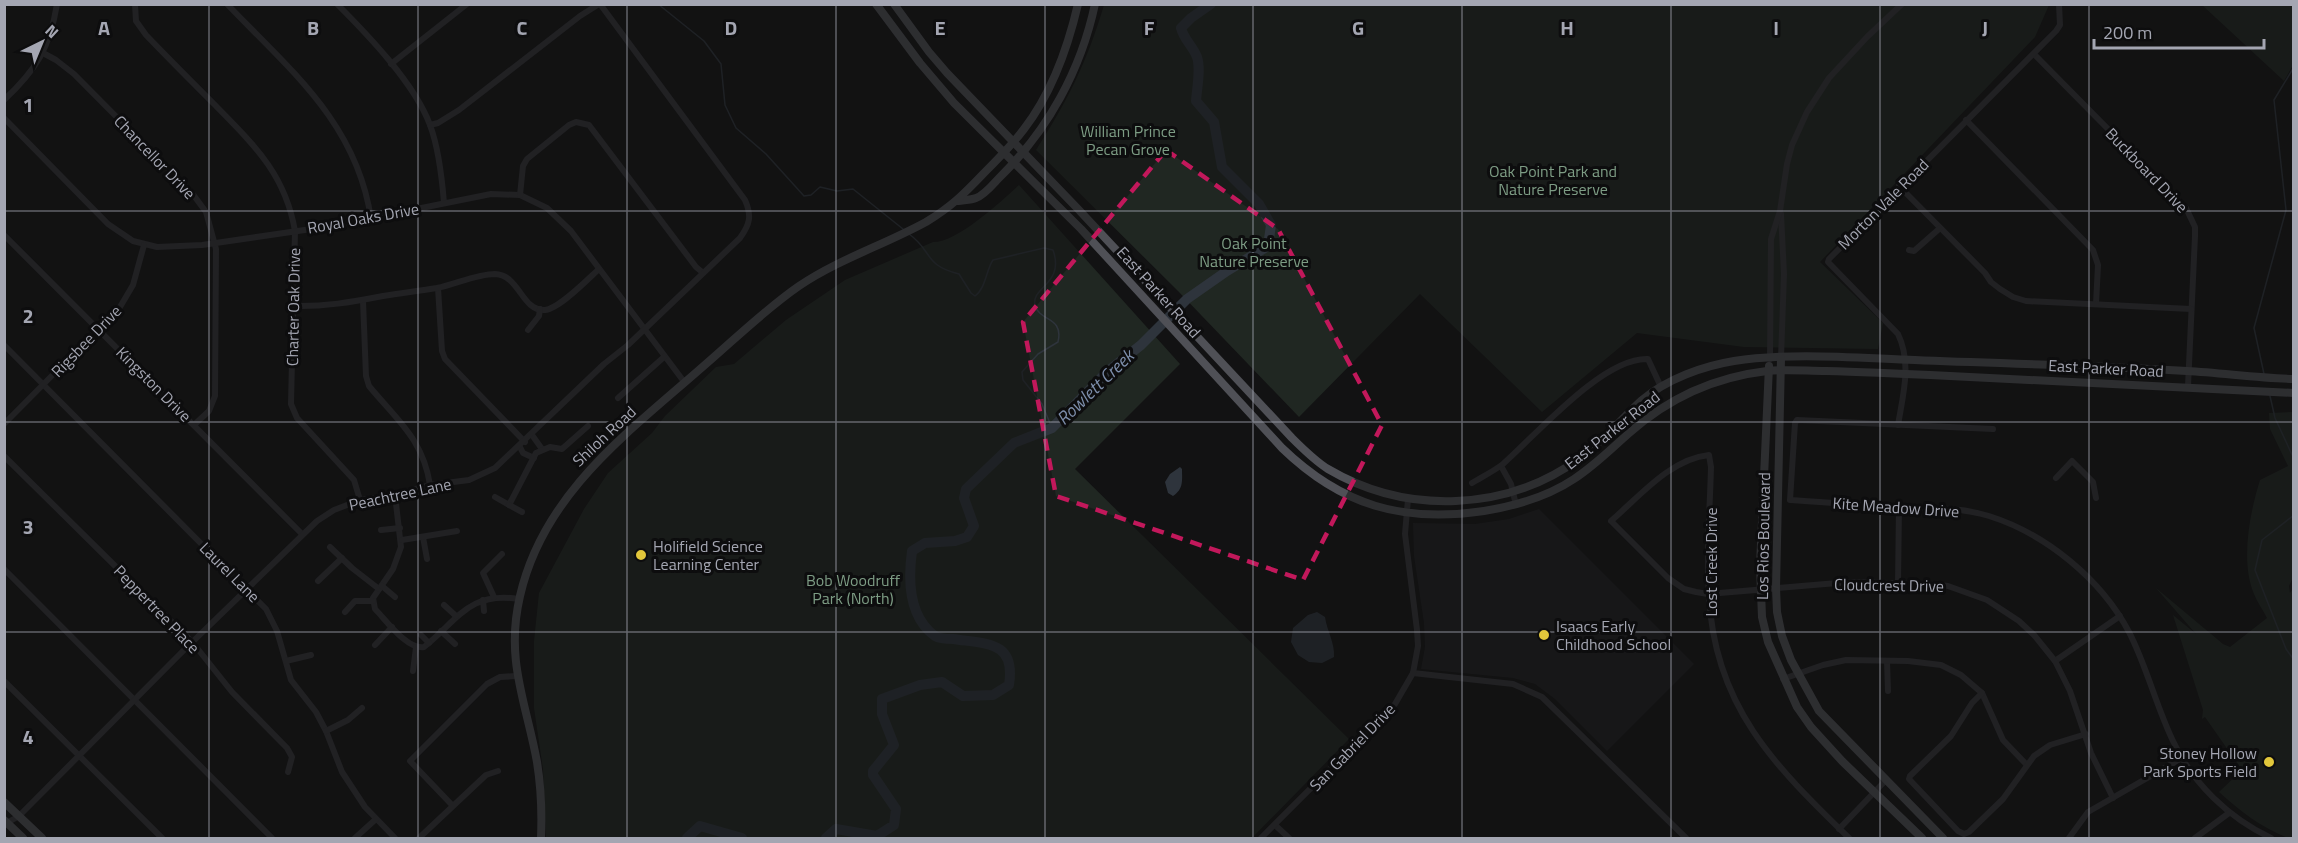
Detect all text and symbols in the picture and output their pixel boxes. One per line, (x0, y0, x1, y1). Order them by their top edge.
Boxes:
north arrow (12, 12, 72, 72)
text: A (98, 12, 110, 43)
text: B (307, 12, 319, 43)
text: C (517, 12, 528, 43)
text: D (725, 12, 737, 43)
text: E (934, 12, 946, 43)
text: F (1144, 12, 1155, 43)
text: G (1352, 12, 1364, 43)
text: H (1560, 12, 1574, 43)
text: I (1773, 12, 1779, 43)
text: J (1982, 12, 1988, 43)
scale bar (2094, 12, 2264, 50)
text: N (40, 18, 64, 44)
text: 200 m (2103, 19, 2152, 46)
text: 1 (22, 89, 34, 120)
street label: Chancellor Drive (109, 110, 201, 204)
park label: William Prince Pecan Grove (1080, 119, 1176, 161)
street label: Buckboard Drive (2100, 122, 2194, 218)
street label: Morton Vale Road (1832, 153, 1934, 255)
park label: Oak Point Park and Nature Preserve (1489, 159, 1617, 201)
street label: Royal Oaks Drive (305, 196, 421, 240)
park label: Oak Point Nature Preserve (1199, 231, 1309, 273)
street label: East Parker Road (1111, 241, 1207, 343)
street label: Charter Oak Drive (280, 248, 306, 366)
text: 2 (22, 300, 34, 331)
street label: Rigsbee Drive (45, 300, 127, 382)
street label: Kingston Drive (111, 341, 197, 427)
water label: Rowlett Creek (1050, 342, 1141, 431)
street label: East Parker Road (2048, 353, 2164, 383)
street label: East Parker Road (1559, 385, 1665, 475)
street label: Shiloh Road (567, 400, 641, 472)
street label: Peachtree Lane (347, 471, 453, 517)
street label: Los Rios Boulevard (1750, 472, 1776, 600)
street label: Kite Meadow Drive (1832, 491, 1960, 523)
street label: Lost Creek Drive (1699, 508, 1723, 616)
text: 3 (22, 511, 34, 542)
place label: Holifield Science Learning Center (653, 534, 763, 576)
street label: Laurel Lane (194, 536, 266, 608)
marker: Holifield Science Learning Center (634, 548, 648, 562)
street label: Peppertree Place (108, 559, 206, 659)
park label: Bob Woodruff Park (North) (806, 568, 901, 610)
street label: Cloudcrest Drive (1834, 572, 1944, 598)
place label: Isaacs Early Childhood School (1556, 614, 1671, 656)
marker: Isaacs Early Childhood School (1537, 628, 1551, 642)
street label: San Gabriel Drive (1304, 698, 1400, 796)
text: 4 (22, 721, 34, 752)
place label: Stoney Hollow Park Sports Field (2143, 741, 2257, 783)
marker: Stoney Hollow Park Sports Field (2262, 755, 2276, 769)

